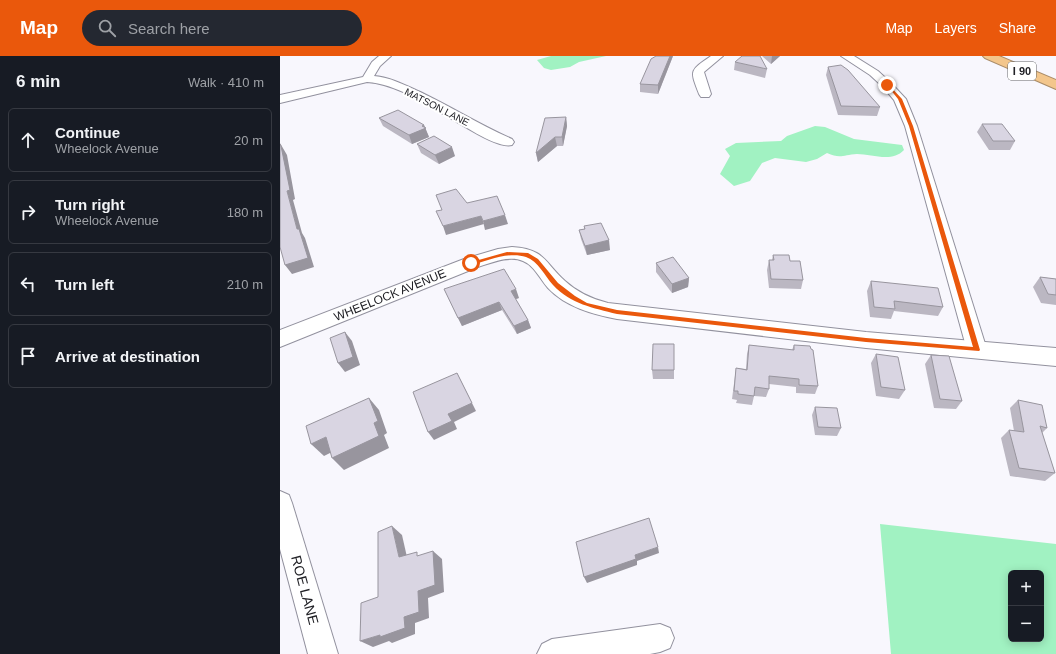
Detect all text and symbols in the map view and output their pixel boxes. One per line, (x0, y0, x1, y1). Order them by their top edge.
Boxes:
search box (82, 10, 362, 46)
text: Map (20, 17, 58, 38)
icon: search (96, 17, 118, 39)
text: Search here (128, 20, 210, 37)
text: Map (885, 20, 913, 36)
text: Layers (935, 20, 977, 36)
text: Share (999, 20, 1036, 36)
road number: I 90 (1008, 62, 1036, 80)
text: 6 min (16, 72, 60, 91)
text: Walk · 410 m (188, 75, 264, 90)
route end (878, 76, 896, 94)
street label: MATSON LANE (403, 86, 471, 128)
text: Continue (55, 124, 120, 141)
icon: ahead (17, 129, 39, 151)
text: 20 m (234, 133, 263, 148)
text: Wheelock Avenue (55, 141, 159, 156)
text: Turn right (55, 196, 125, 213)
icon: right (17, 201, 39, 223)
text: 180 m (227, 205, 263, 220)
text: Wheelock Avenue (55, 213, 159, 228)
route start (462, 254, 480, 272)
street label: WHEELOCK AVENUE (332, 266, 448, 324)
icon: left (17, 273, 39, 295)
text: Turn left (55, 276, 114, 293)
text: 210 m (227, 277, 263, 292)
icon: arrive (17, 345, 39, 367)
text: Arrive at destination (55, 348, 200, 365)
street label: ROE LANE (288, 554, 322, 626)
map controls (1008, 570, 1044, 642)
button: + (1008, 570, 1044, 606)
button: − (1008, 606, 1044, 642)

